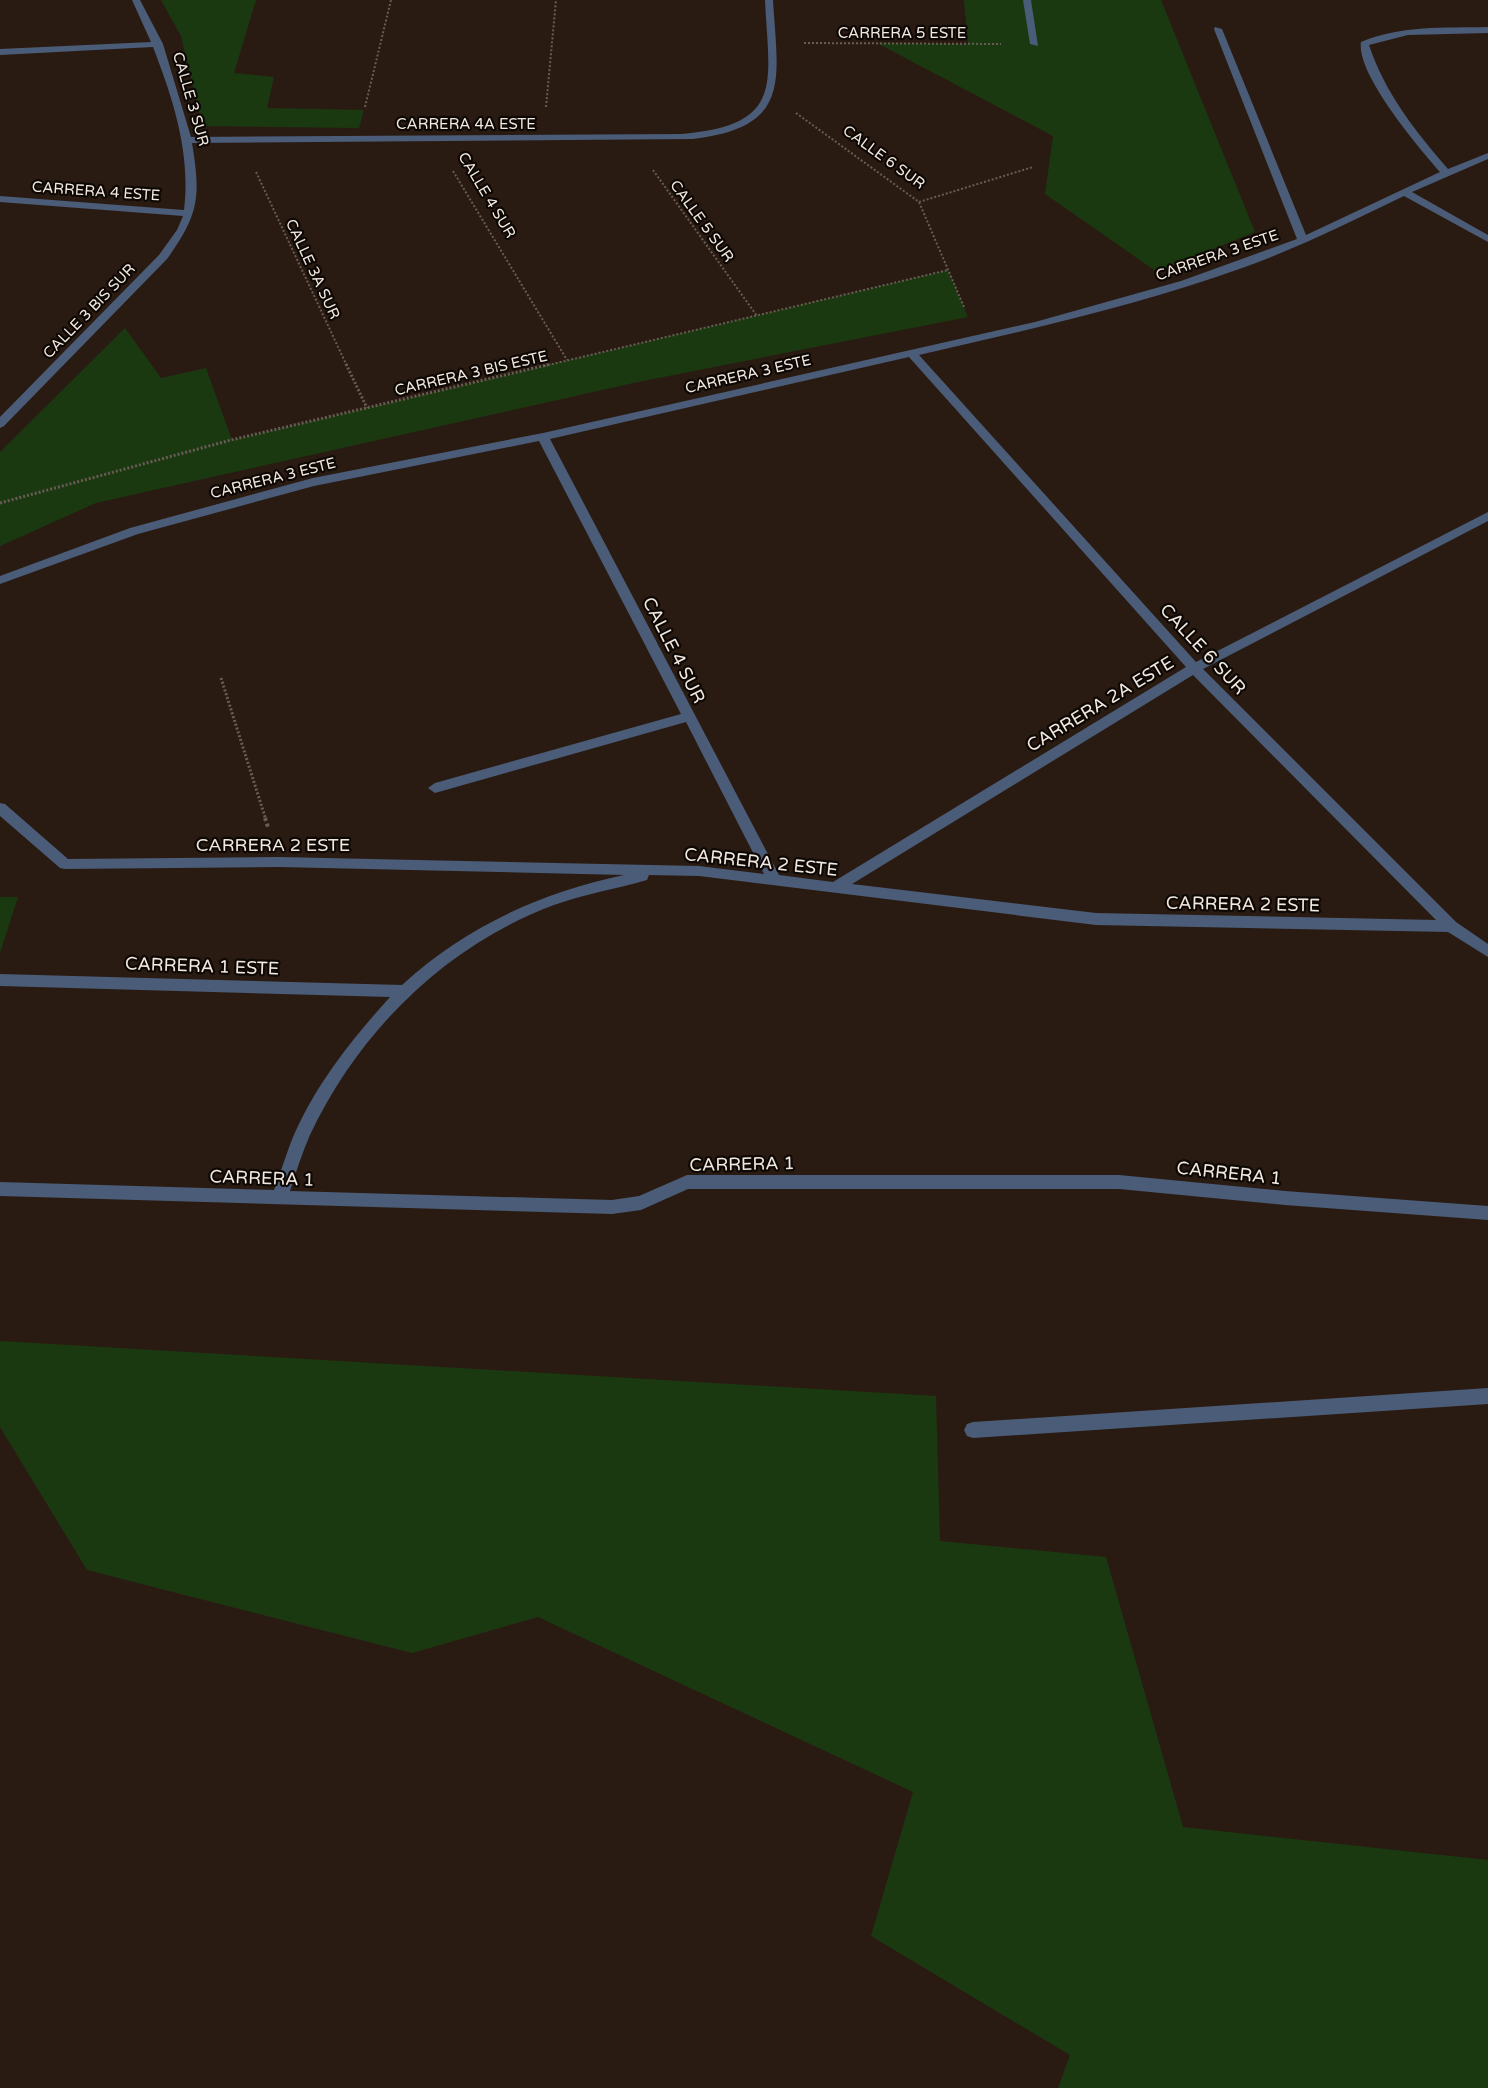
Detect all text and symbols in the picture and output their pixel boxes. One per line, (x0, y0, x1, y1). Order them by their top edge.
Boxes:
street label: CARRERA 5 ESTE (838, 24, 966, 42)
street label: CALLE 3 SUR (169, 50, 213, 148)
street label: CARRERA 4A ESTE (396, 115, 536, 133)
street label: CALLE 6 SUR (839, 121, 929, 193)
street label: CALLE 4 SUR (454, 149, 520, 241)
street label: CALLE 5 SUR (666, 176, 738, 266)
street label: CARRERA 4 ESTE (31, 178, 161, 204)
street label: CALLE 3A SUR (282, 216, 344, 322)
street label: CARRERA 3 ESTE (1153, 226, 1281, 284)
street label: CALLE 3 BIS SUR (39, 260, 139, 362)
street label: CARRERA 3 BIS ESTE (393, 347, 549, 399)
street label: CARRERA 3 ESTE (683, 351, 813, 397)
street label: CARRERA 3 ESTE (208, 454, 338, 502)
street label: CALLE 4 SUR (638, 593, 710, 707)
street label: CALLE 6 SUR (1155, 599, 1251, 699)
street label: CARRERA 2A ESTE (1022, 651, 1178, 757)
street label: CARRERA 2 ESTE (196, 834, 350, 856)
street label: CARRERA 2 ESTE (683, 843, 839, 881)
street label: CARRERA 2 ESTE (1166, 892, 1320, 916)
street label: CARRERA 1 ESTE (124, 952, 280, 980)
street label: CARRERA 1 (689, 1152, 795, 1176)
street label: CARRERA 1 (1175, 1157, 1283, 1189)
street label: CARRERA 1 (209, 1165, 315, 1191)

